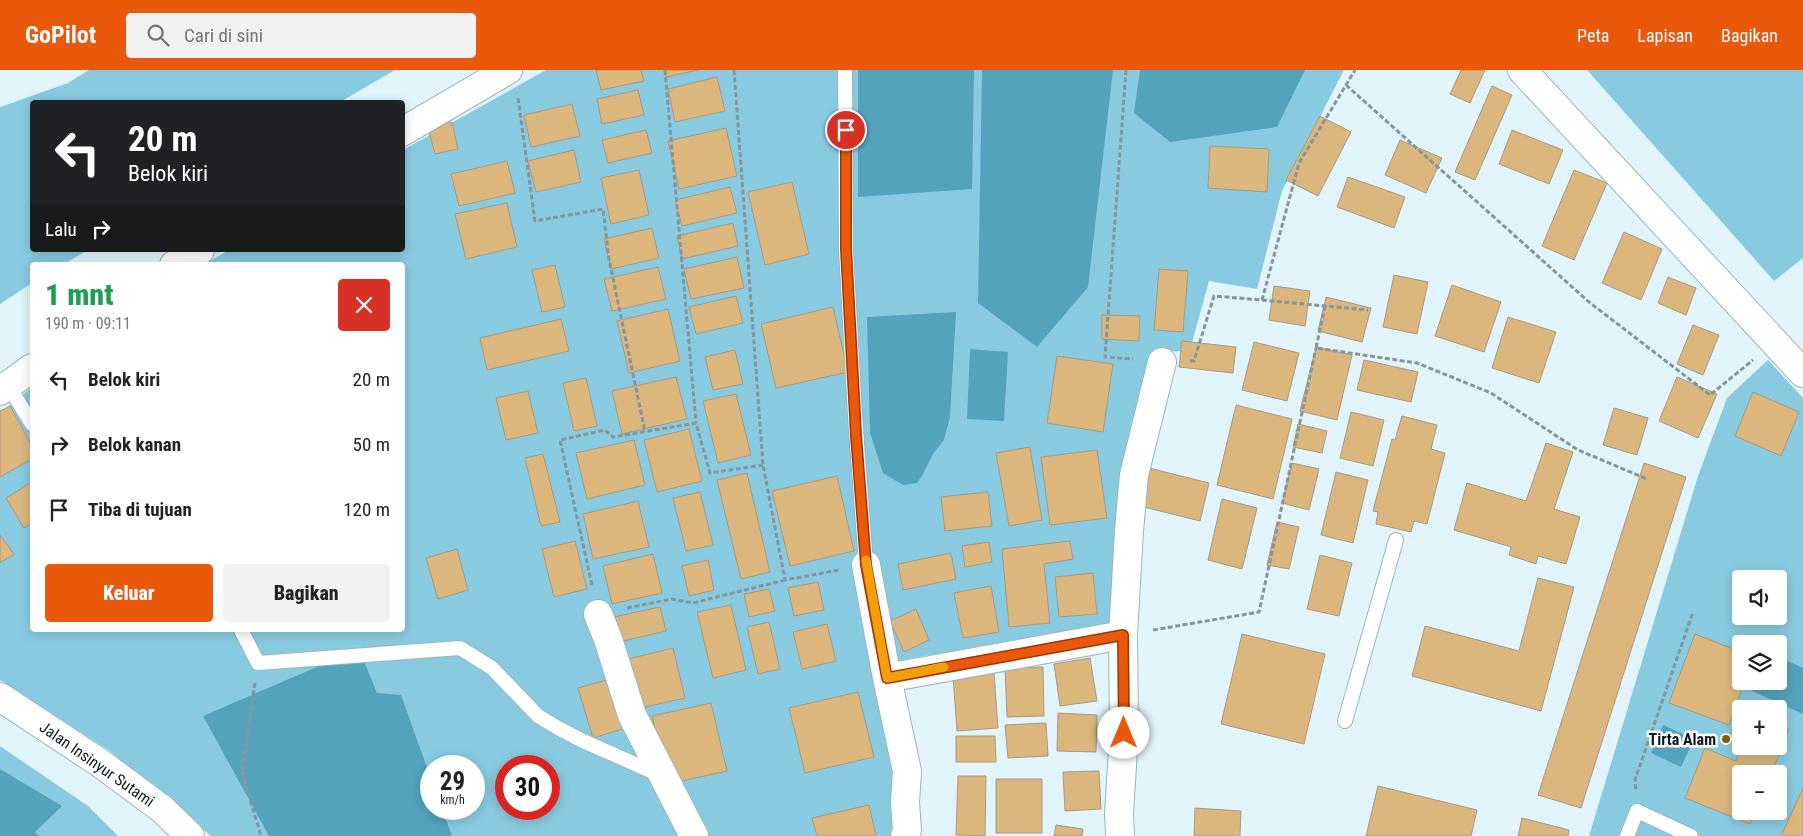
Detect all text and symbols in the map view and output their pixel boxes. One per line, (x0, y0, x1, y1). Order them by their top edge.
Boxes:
search box (126, 13, 476, 58)
text: GoPilot (25, 21, 96, 49)
icon: search (144, 21, 172, 49)
text: Cari di sini (184, 24, 263, 47)
text: Peta (1577, 25, 1609, 46)
text: Lapisan (1637, 25, 1693, 46)
text: Bagikan (1721, 25, 1778, 46)
pin (825, 109, 867, 151)
icon: arrive (832, 116, 860, 144)
text: 20 m (128, 119, 197, 160)
icon: left (45, 120, 110, 185)
text: Belok kiri (128, 161, 208, 186)
icon: right (87, 215, 115, 243)
text: Lalu (45, 218, 77, 241)
text: 1 mnt (45, 277, 113, 312)
button: close (338, 279, 390, 331)
text: 190 m · 09:11 (45, 314, 131, 333)
icon: left (45, 366, 73, 394)
text: Belok kiri (88, 368, 160, 391)
text: 20 m (353, 368, 390, 391)
icon: right (45, 431, 73, 459)
text: Belok kanan (88, 433, 181, 456)
text: 50 m (353, 433, 390, 456)
icon: arrive (45, 496, 73, 524)
text: Tiba di tujuan (88, 498, 192, 521)
text: 120 m (343, 498, 390, 521)
button: Keluar (45, 564, 213, 622)
button: Bagikan (223, 564, 390, 622)
map controls (1732, 570, 1787, 820)
button: sound (1732, 570, 1787, 625)
button: layers (1732, 635, 1787, 690)
button: + (1732, 700, 1787, 755)
position arrow (1097, 706, 1149, 758)
street label: Jalan Insinyur Sutami (36, 717, 158, 811)
place label: Tirta Alam (1648, 730, 1716, 749)
marker: Tirta Alam (1720, 733, 1732, 745)
speed limit sign: 30 (495, 755, 560, 820)
button: − (1732, 765, 1787, 820)
text: 29 (440, 767, 465, 796)
text: km/h (440, 793, 465, 807)

